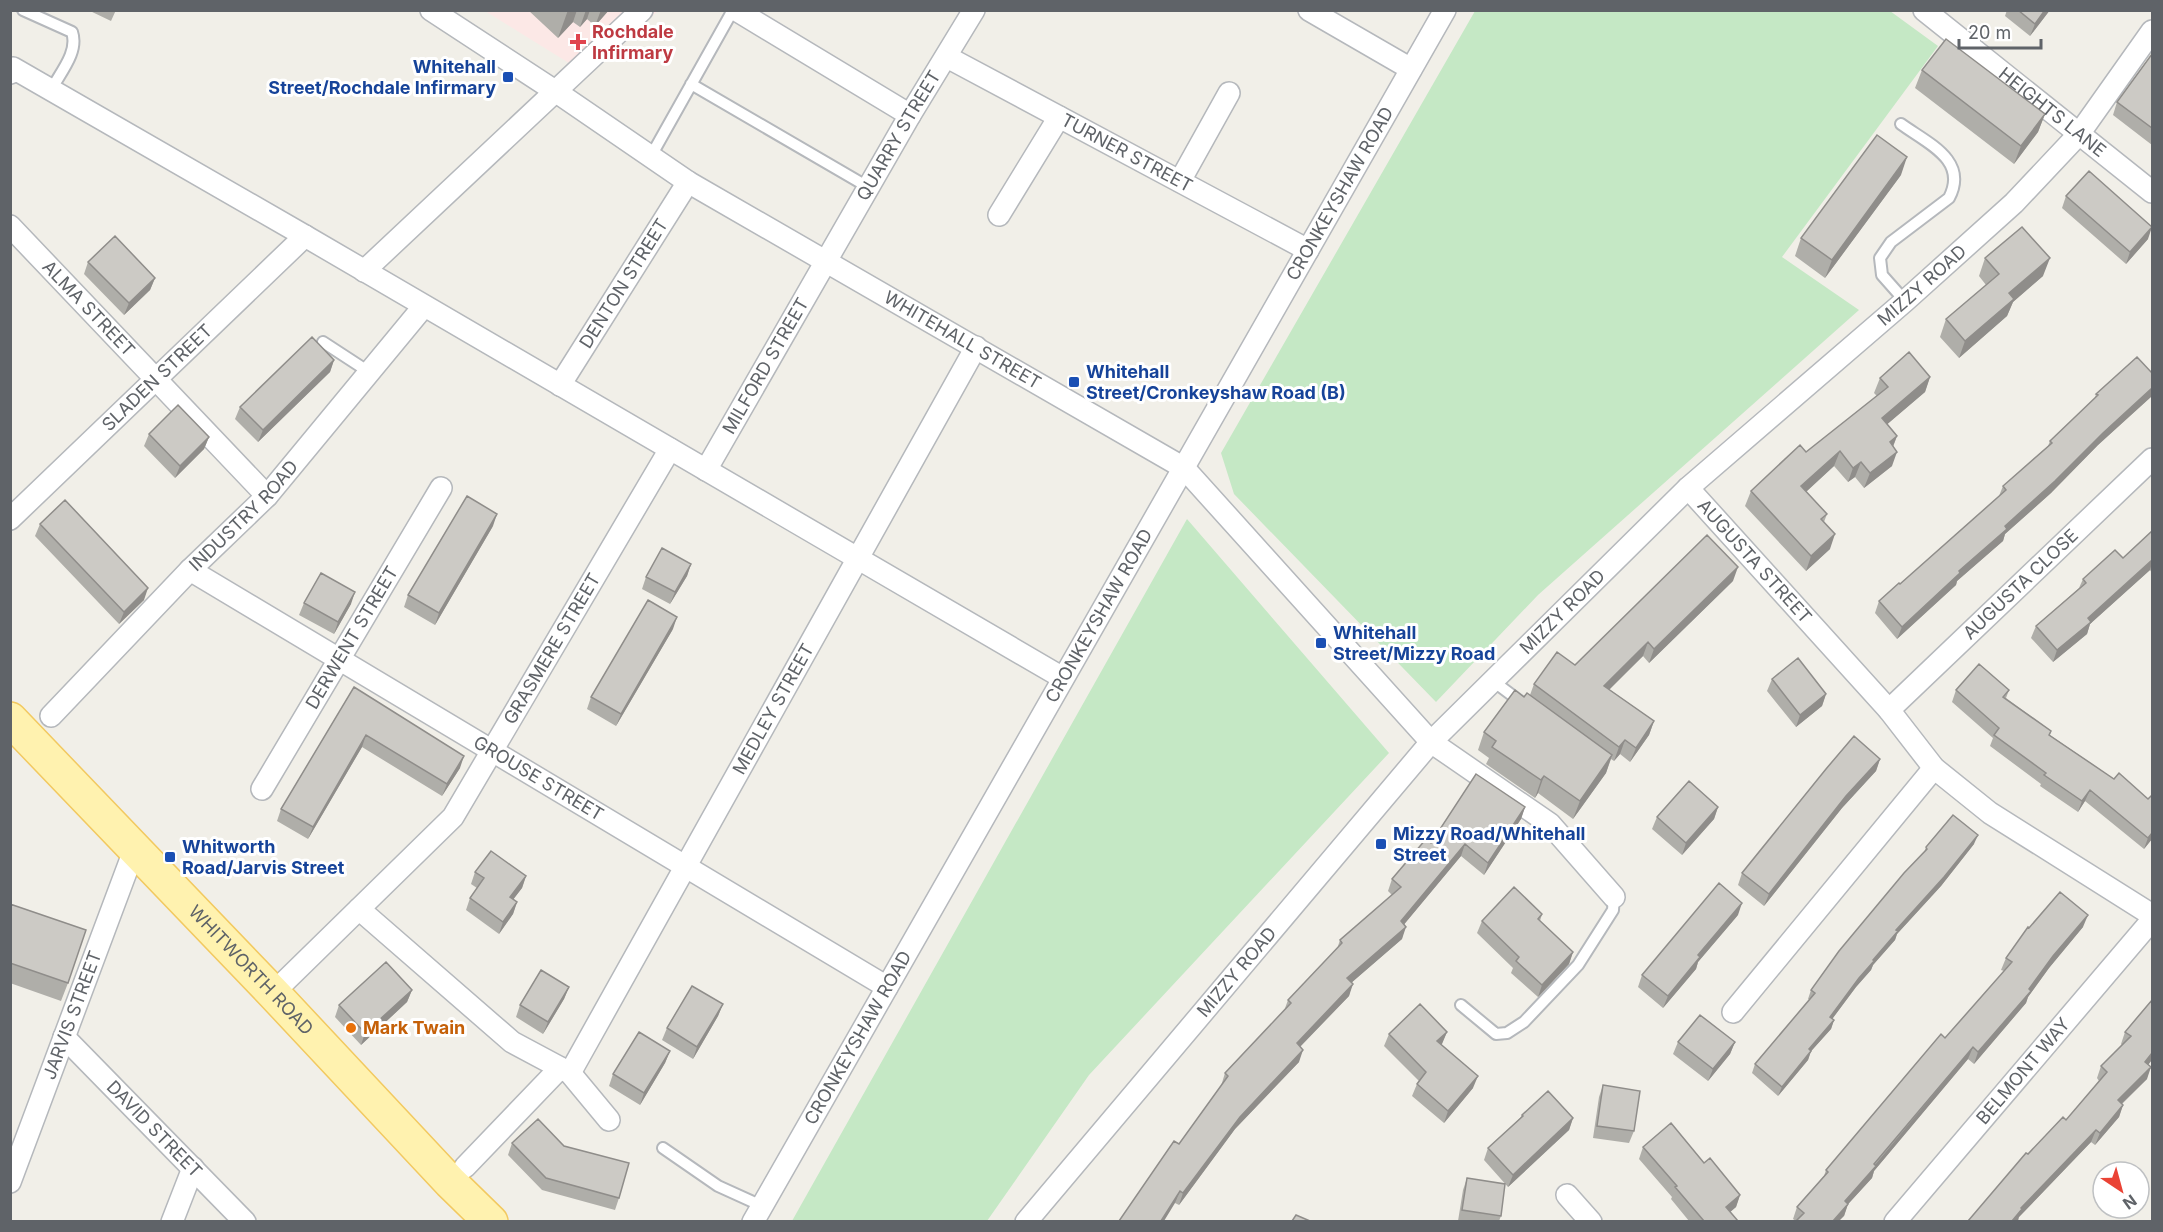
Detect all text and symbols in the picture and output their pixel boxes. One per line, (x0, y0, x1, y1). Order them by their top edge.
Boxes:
scale bar (1959, 12, 2042, 50)
place label: Rochdale Infirmary (592, 21, 674, 63)
text: 20 m (1968, 22, 2011, 43)
marker: Rochdale Infirmary (569, 33, 587, 51)
place label: Whitehall Street/Rochdale Infirmary (268, 56, 496, 98)
street label: HEIGHTS LANE (1995, 63, 2110, 161)
street label: QUARRY STREET (852, 66, 945, 204)
marker: Whitehall Street/Rochdale Infirmary (501, 70, 515, 84)
street label: CRONKEYSHAW ROAD (1282, 103, 1397, 284)
street label: TURNER STREET (1058, 109, 1196, 196)
street label: DENTON STREET (575, 215, 672, 352)
street label: MIZZY ROAD (1873, 240, 1970, 330)
street label: ALMA STREET (38, 256, 139, 361)
street label: WHITEHALL STREET (880, 286, 1045, 393)
street label: MILFORD STREET (718, 294, 813, 437)
street label: SLADEN STREET (97, 320, 216, 435)
place label: Whitehall Street/Cronkeyshaw Road (B) (1086, 361, 1346, 403)
marker: Whitehall Street/Cronkeyshaw Road (B) (1067, 375, 1081, 389)
street label: INDUSTRY ROAD (185, 456, 302, 575)
street label: AUGUSTA STREET (1693, 495, 1816, 627)
street label: AUGUSTA CLOSE (1959, 524, 2082, 644)
street label: CRONKEYSHAW ROAD (1041, 525, 1157, 706)
street label: DERWENT STREET (301, 562, 402, 713)
street label: MIZZY ROAD (1515, 565, 1609, 658)
street label: GRASMERE STREET (499, 569, 604, 728)
place label: Whitehall Street/Mizzy Road (1333, 622, 1495, 664)
marker: Whitehall Street/Mizzy Road (1314, 636, 1328, 650)
street label: MEDLEY STREET (728, 640, 818, 778)
street label: GROUSE STREET (470, 731, 607, 825)
place label: Mizzy Road/Whitehall Street (1393, 823, 1585, 865)
place label: Whitworth Road/Jarvis Street (182, 836, 345, 878)
marker: Mizzy Road/Whitehall Street (1374, 837, 1388, 851)
marker: Whitworth Road/Jarvis Street (163, 850, 177, 864)
street label: WHITWORTH ROAD (185, 901, 318, 1039)
street label: MIZZY ROAD (1193, 922, 1280, 1021)
street label: CRONKEYSHAW ROAD (800, 947, 916, 1128)
street label: JARVIS STREET (38, 948, 106, 1082)
street label: BELMONT WAY (1972, 1013, 2074, 1128)
place label: Mark Twain (363, 1017, 465, 1038)
marker: Mark Twain (344, 1021, 358, 1035)
street label: DAVID STREET (103, 1076, 206, 1182)
north arrow (2091, 1160, 2151, 1220)
text: N (2119, 1190, 2141, 1214)

